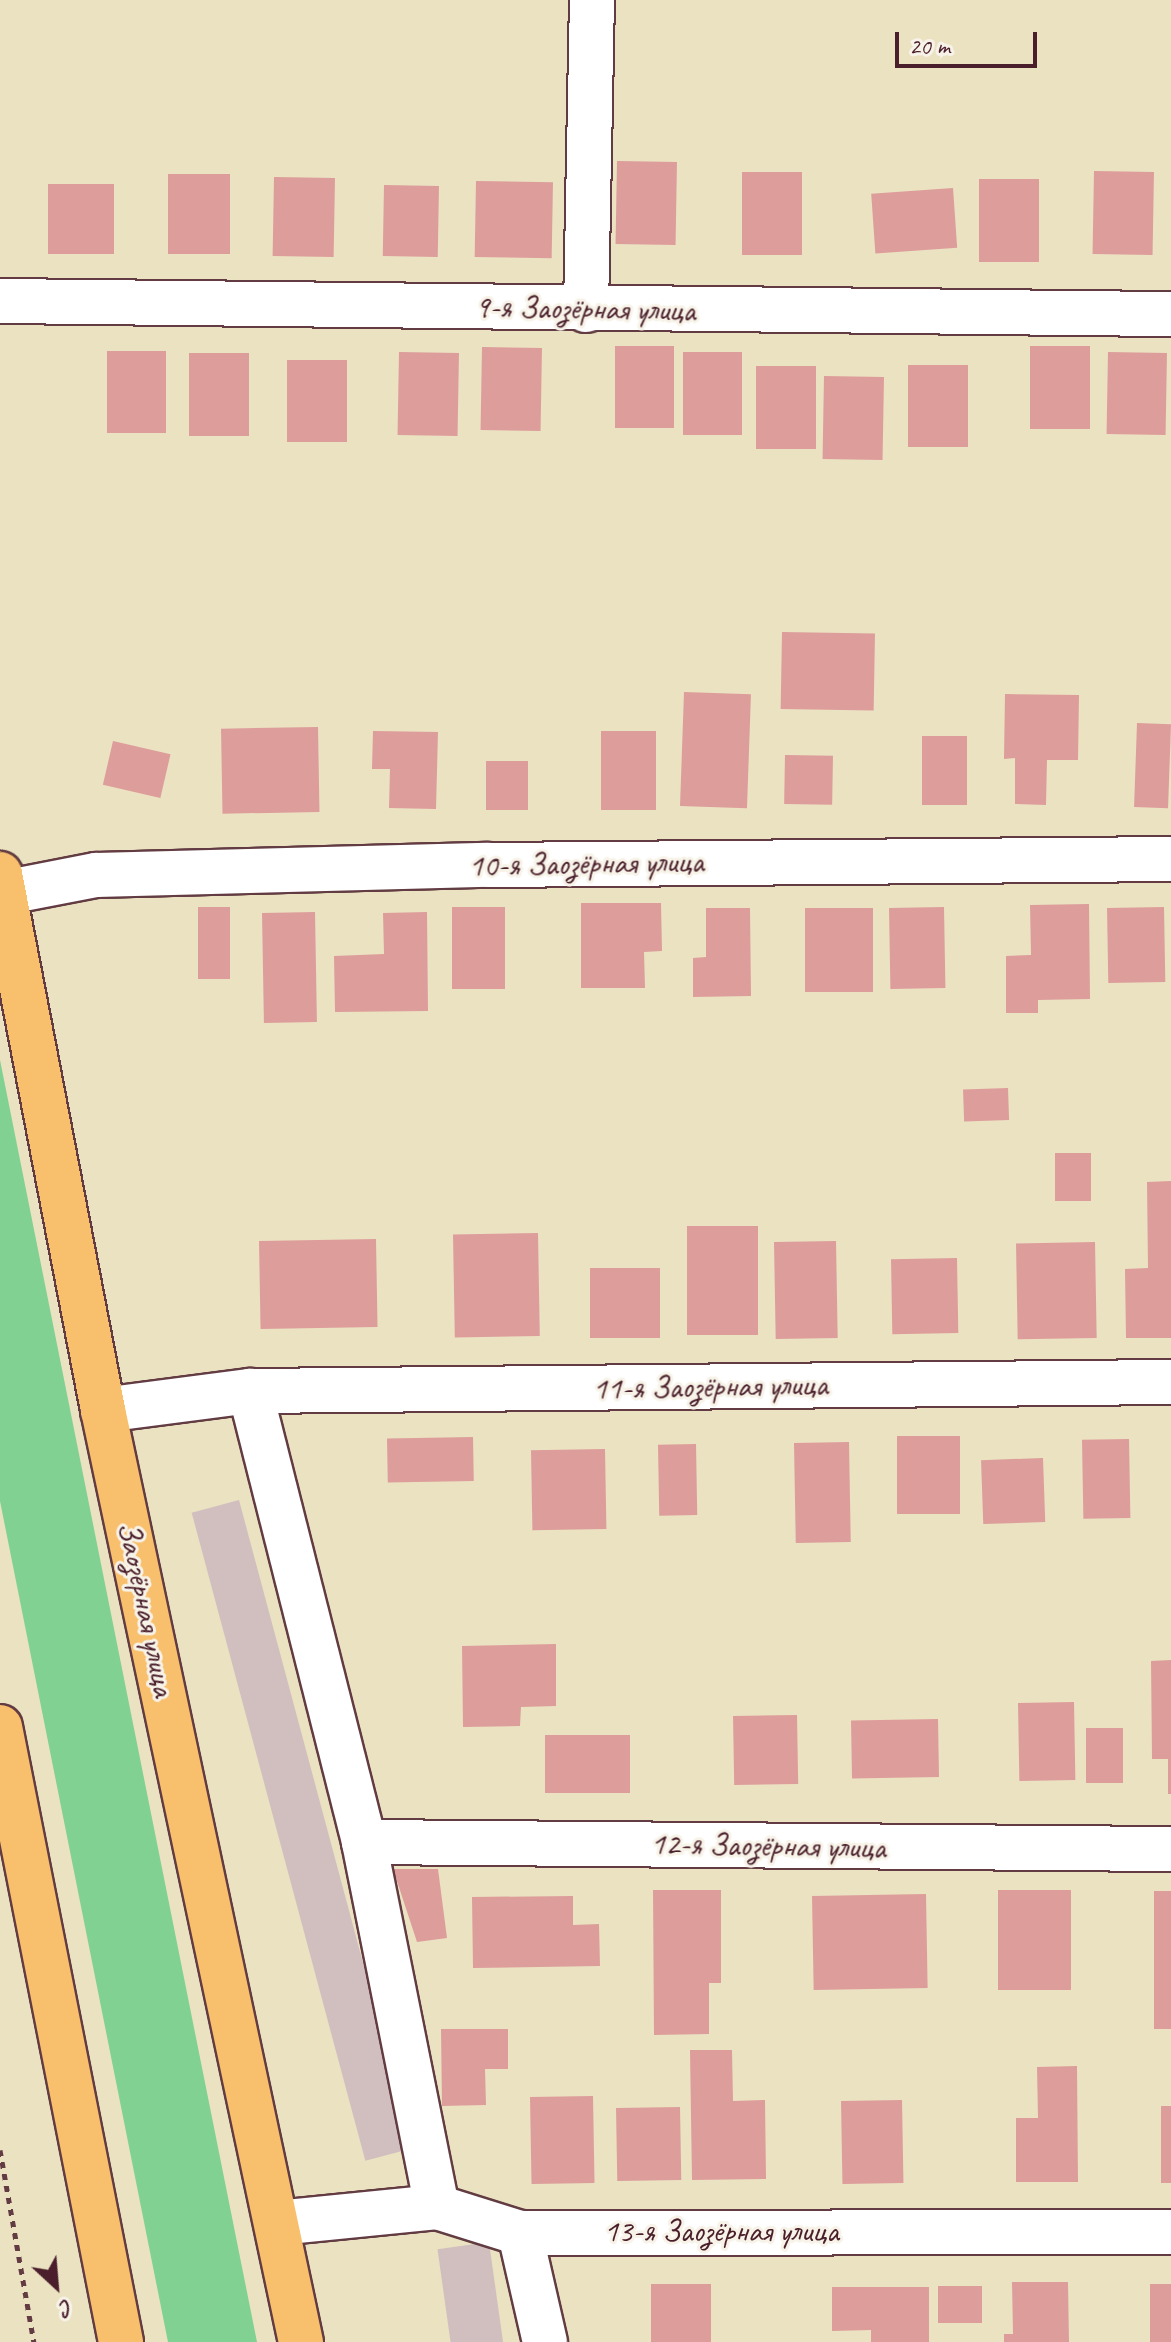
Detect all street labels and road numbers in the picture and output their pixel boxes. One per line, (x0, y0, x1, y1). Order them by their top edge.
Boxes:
street label: 9-я Заозёрная улица (473, 288, 697, 330)
street label: 10-я Заозёрная улица (466, 843, 706, 885)
street label: 11-я Заозёрная улица (590, 1366, 830, 1408)
street label: Заозёрная улица (109, 1517, 183, 1701)
street label: 12-я Заозёрная улица (648, 1825, 888, 1867)
street label: 13-я Заозёрная улица (602, 2212, 840, 2250)

